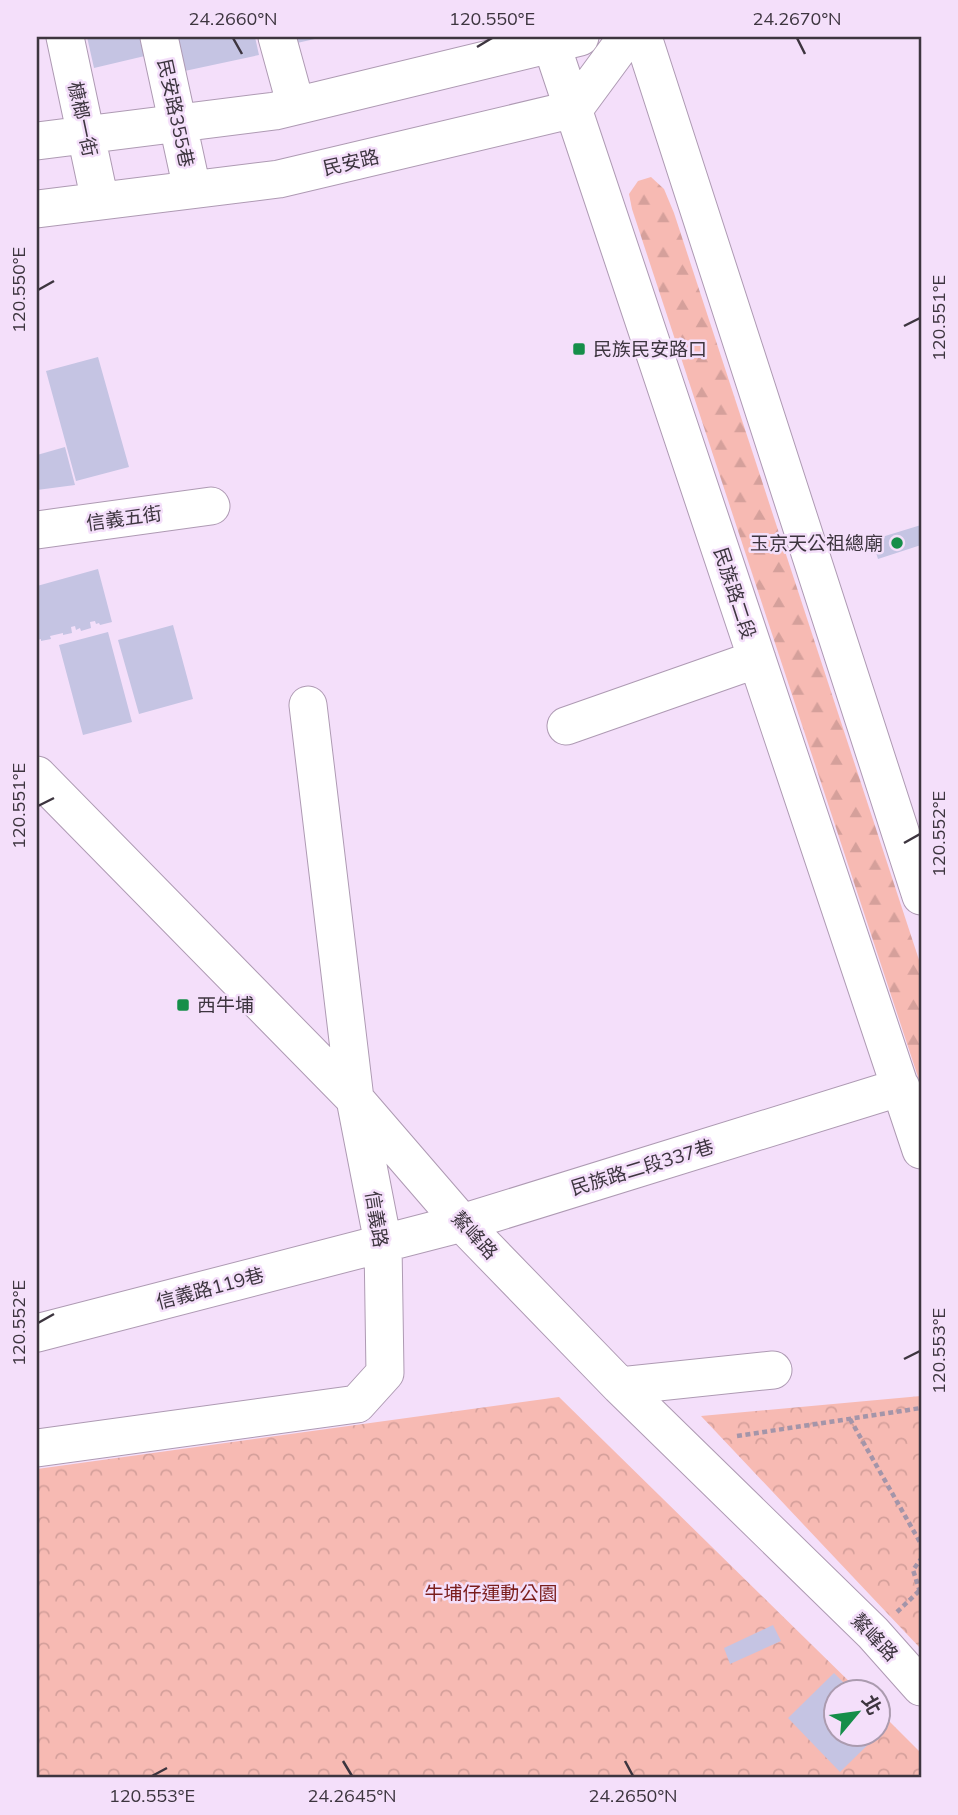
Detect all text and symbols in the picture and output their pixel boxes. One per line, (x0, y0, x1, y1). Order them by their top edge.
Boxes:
text: 24.2660°N (188, 7, 278, 30)
text: 120.550°E (449, 7, 535, 30)
text: 24.2670°N (752, 7, 842, 30)
street label: 民安路355巷 (153, 57, 199, 169)
street label: 槺榔一街 (63, 79, 103, 159)
street label: 民安路 (321, 144, 381, 180)
text: 120.550°E (7, 247, 30, 333)
text: 120.551°E (927, 275, 950, 361)
place label: 民族民安路口 (593, 337, 707, 361)
marker: 民族民安路口 (571, 341, 587, 357)
street label: 信義五街 (85, 501, 163, 535)
place label: 玉京天公祖總廟 (750, 531, 883, 555)
marker: 玉京天公祖總廟 (889, 535, 905, 551)
street label: 民族路二段 (709, 544, 761, 642)
text: 120.551°E (7, 763, 30, 849)
text: 120.552°E (927, 791, 950, 877)
place label: 西牛埔 (197, 993, 254, 1017)
marker: 西牛埔 (175, 997, 191, 1013)
street label: 民族路二段337巷 (568, 1134, 716, 1200)
street label: 信義路 (361, 1189, 393, 1249)
street label: 鰲峰路 (447, 1206, 503, 1264)
street label: 信義路119巷 (154, 1262, 266, 1314)
text: 120.552°E (7, 1280, 30, 1366)
text: 120.553°E (927, 1308, 950, 1394)
park label: 牛埔仔運動公園 (424, 1581, 558, 1605)
street label: 鰲峰路 (847, 1608, 903, 1666)
north arrow (822, 1678, 892, 1748)
text: 北 (857, 1691, 887, 1719)
text: 120.553°E (109, 1784, 195, 1807)
text: 24.2645°N (307, 1784, 397, 1807)
text: 24.2650°N (588, 1784, 678, 1807)

